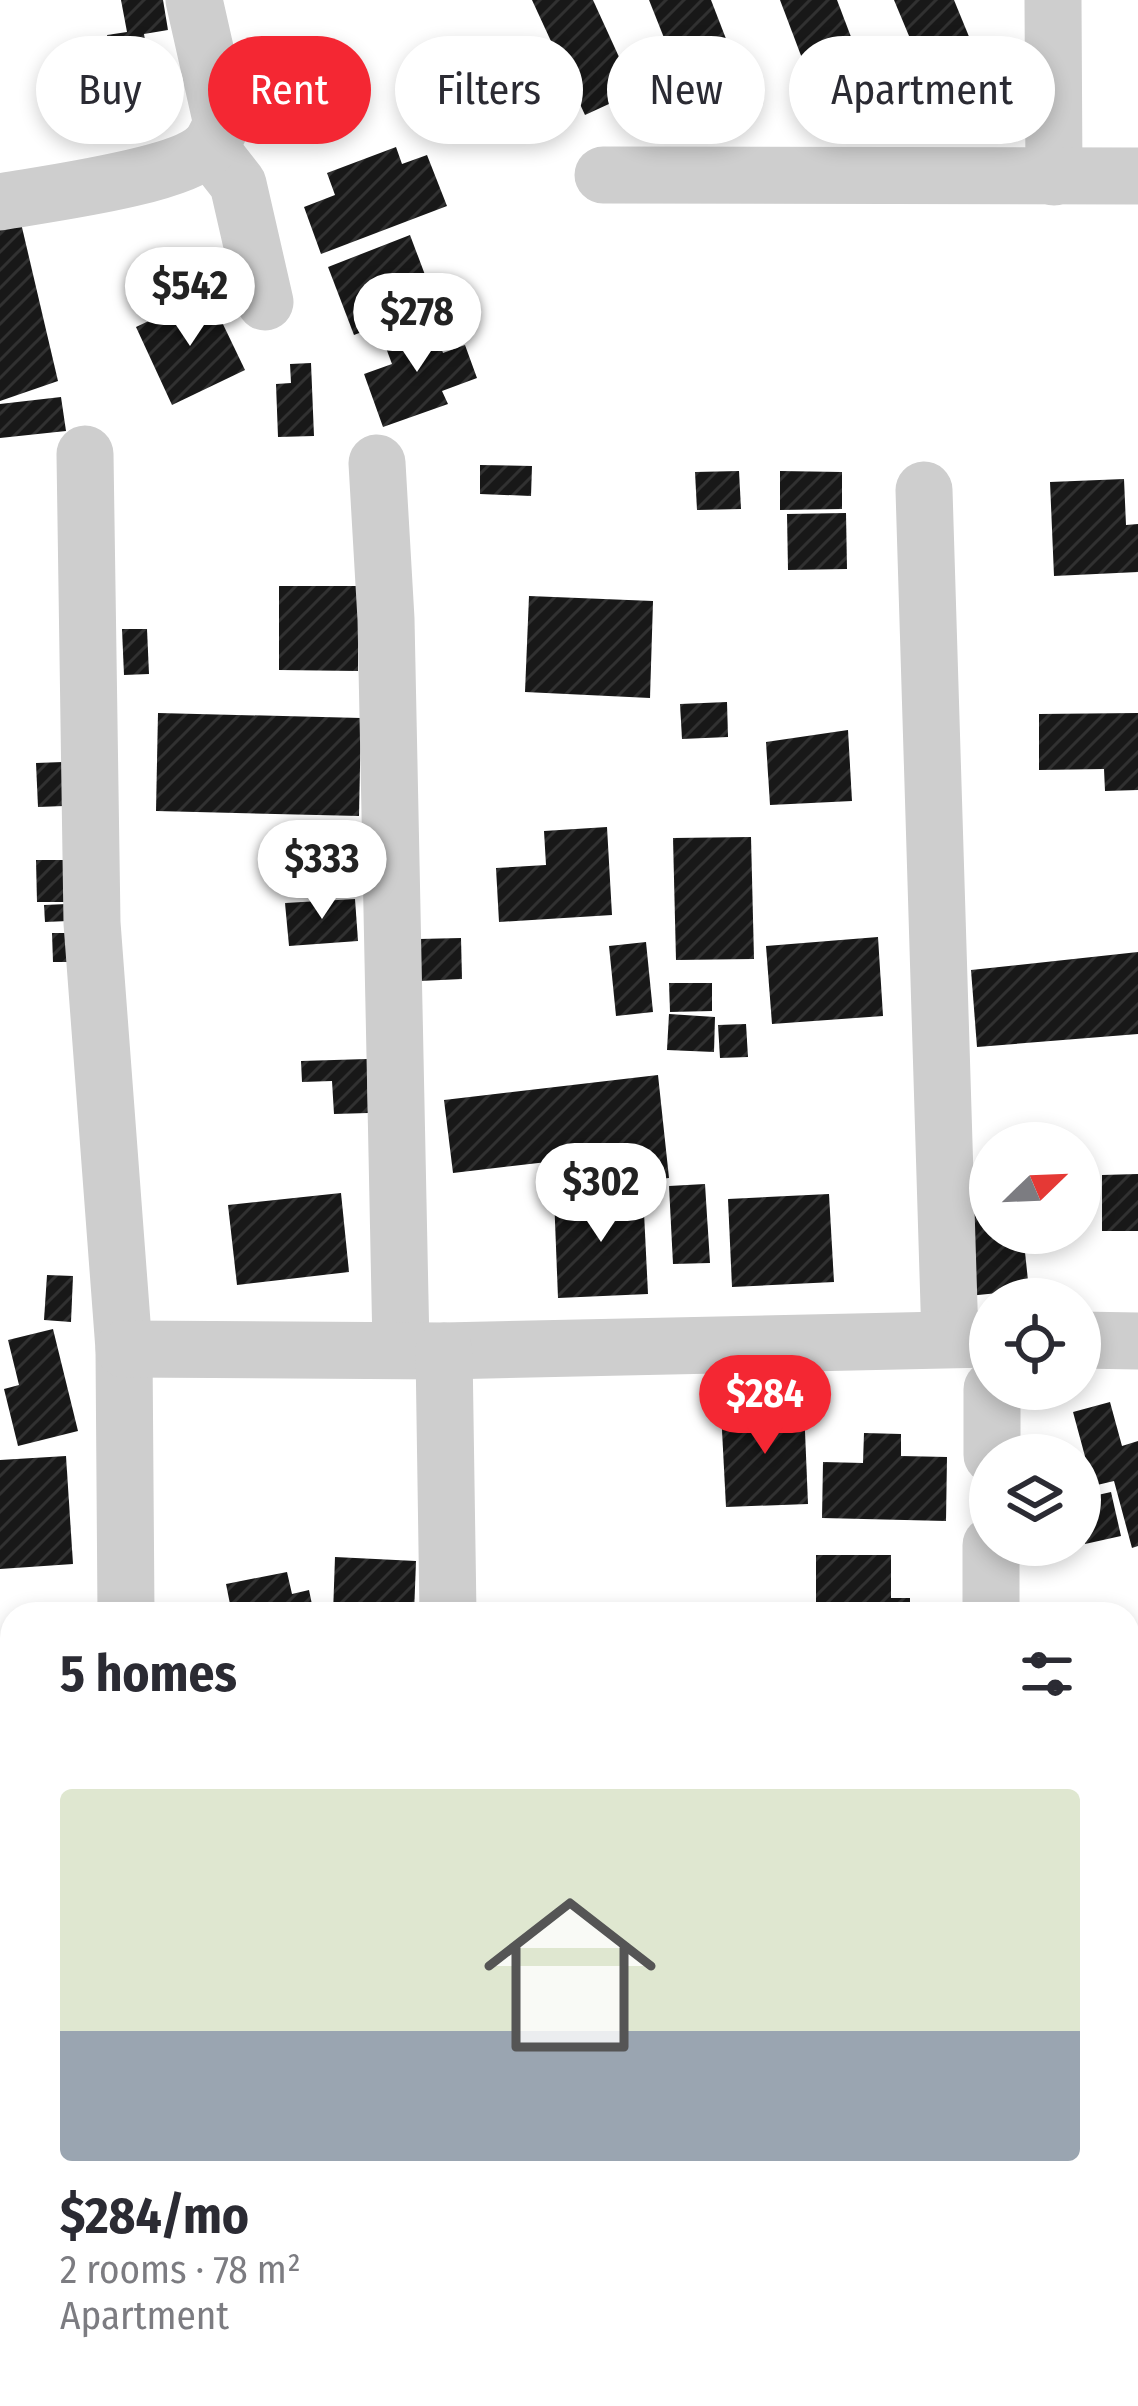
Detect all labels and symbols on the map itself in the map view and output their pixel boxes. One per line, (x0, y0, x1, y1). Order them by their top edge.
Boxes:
pin: $542 (119, 247, 261, 349)
pin: $278 (346, 273, 488, 375)
pin: $333 (251, 820, 393, 922)
north arrow (969, 1122, 1101, 1254)
pin: $302 (530, 1143, 672, 1245)
pin: $284 (694, 1355, 836, 1457)

